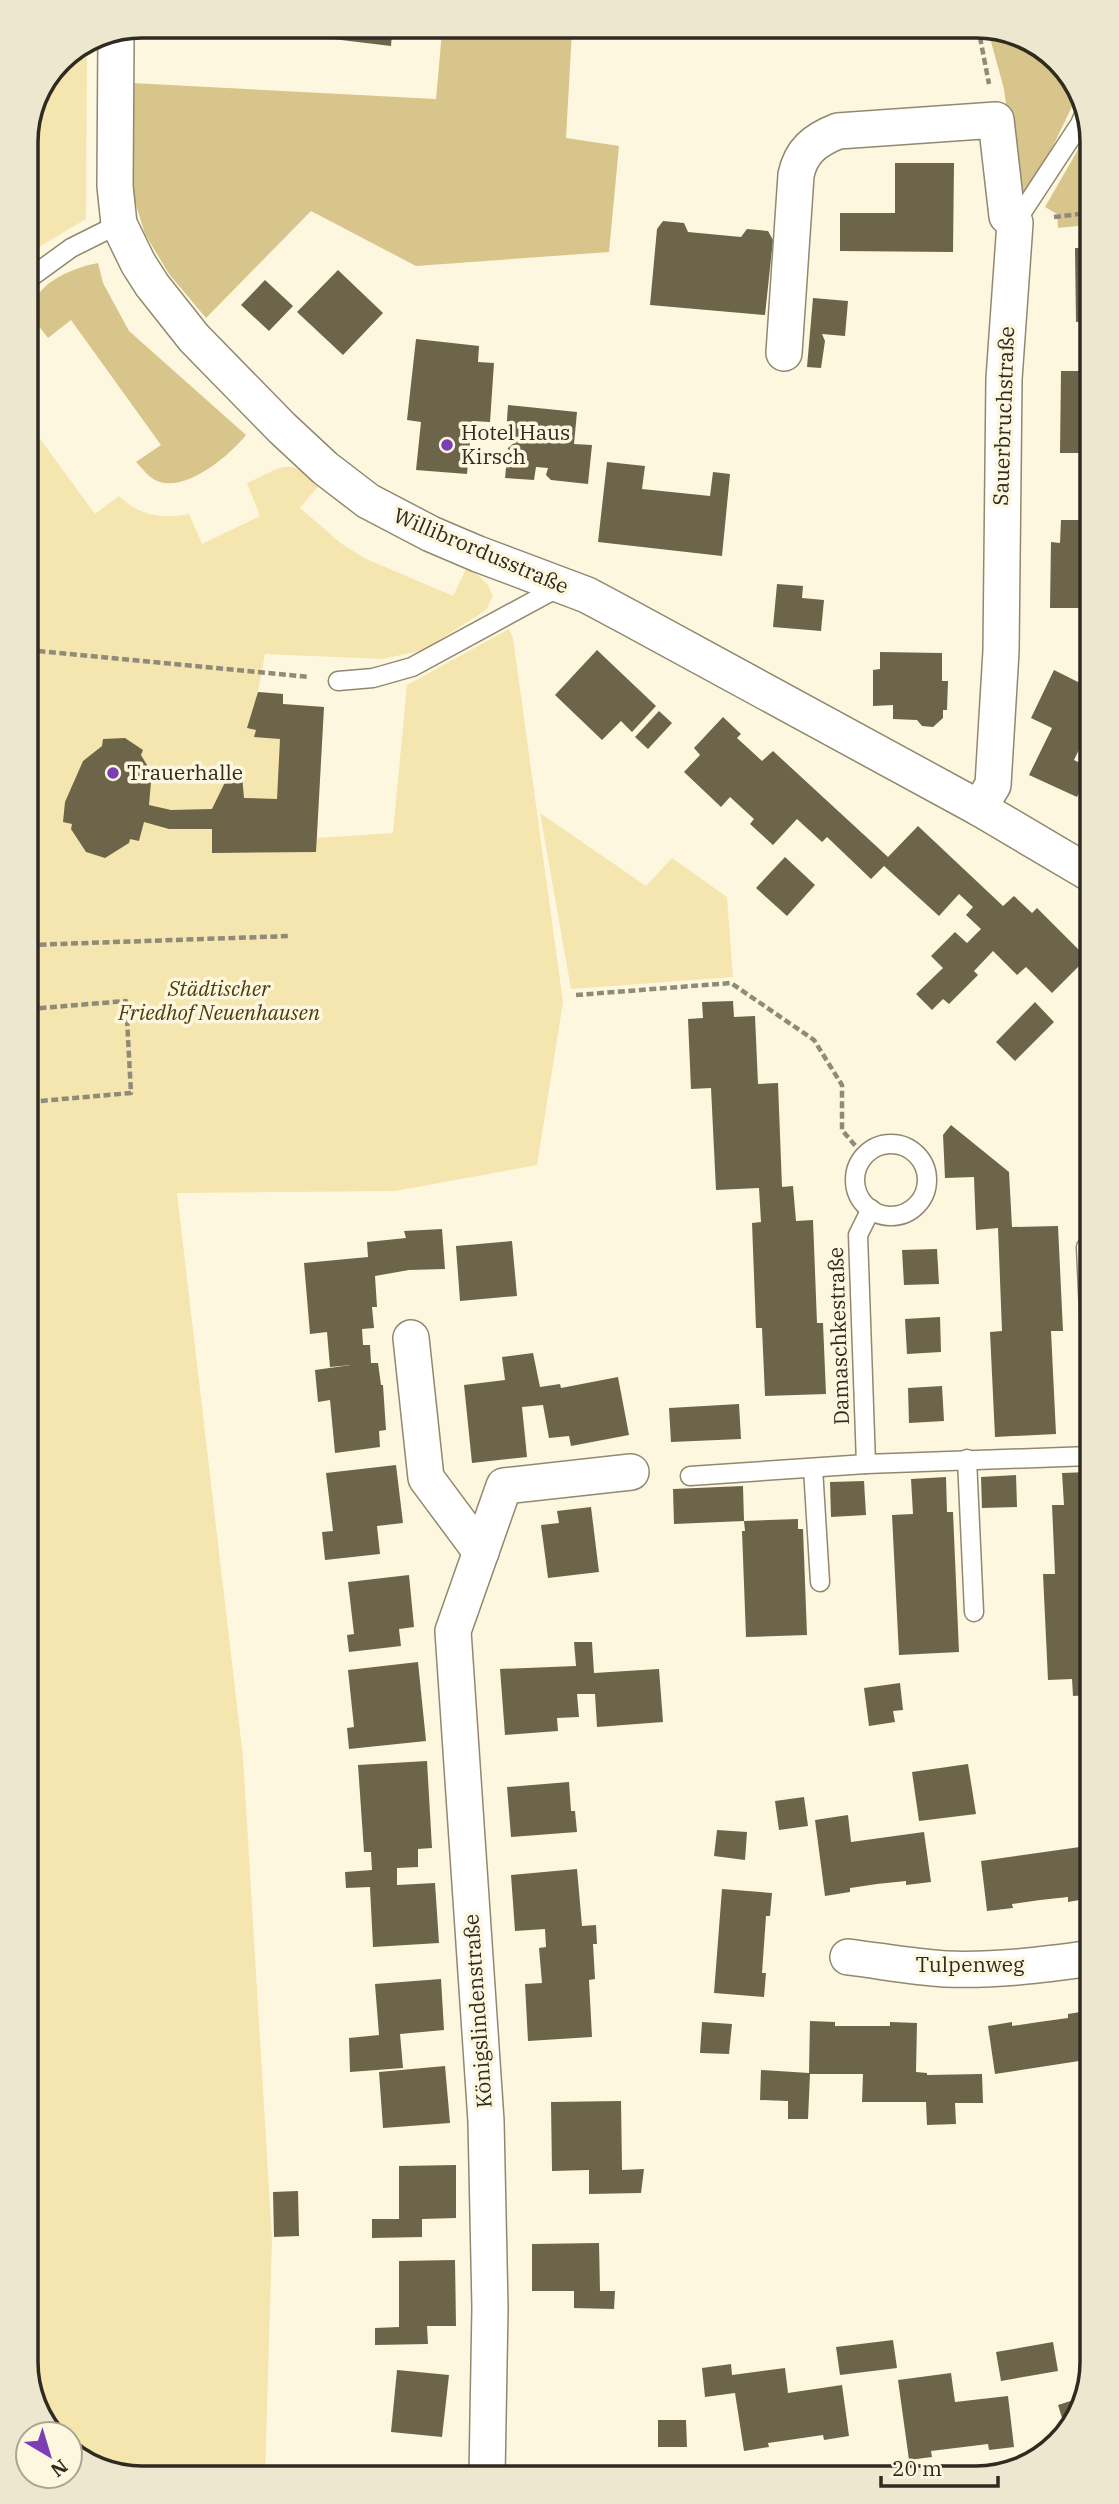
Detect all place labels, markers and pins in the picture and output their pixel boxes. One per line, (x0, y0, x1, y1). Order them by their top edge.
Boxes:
place label: Hotel Haus Kirsch (461, 418, 570, 470)
marker: Hotel Haus Kirsch (439, 437, 455, 453)
place label: Trauerhalle (127, 758, 243, 786)
marker: Trauerhalle (105, 765, 121, 781)

